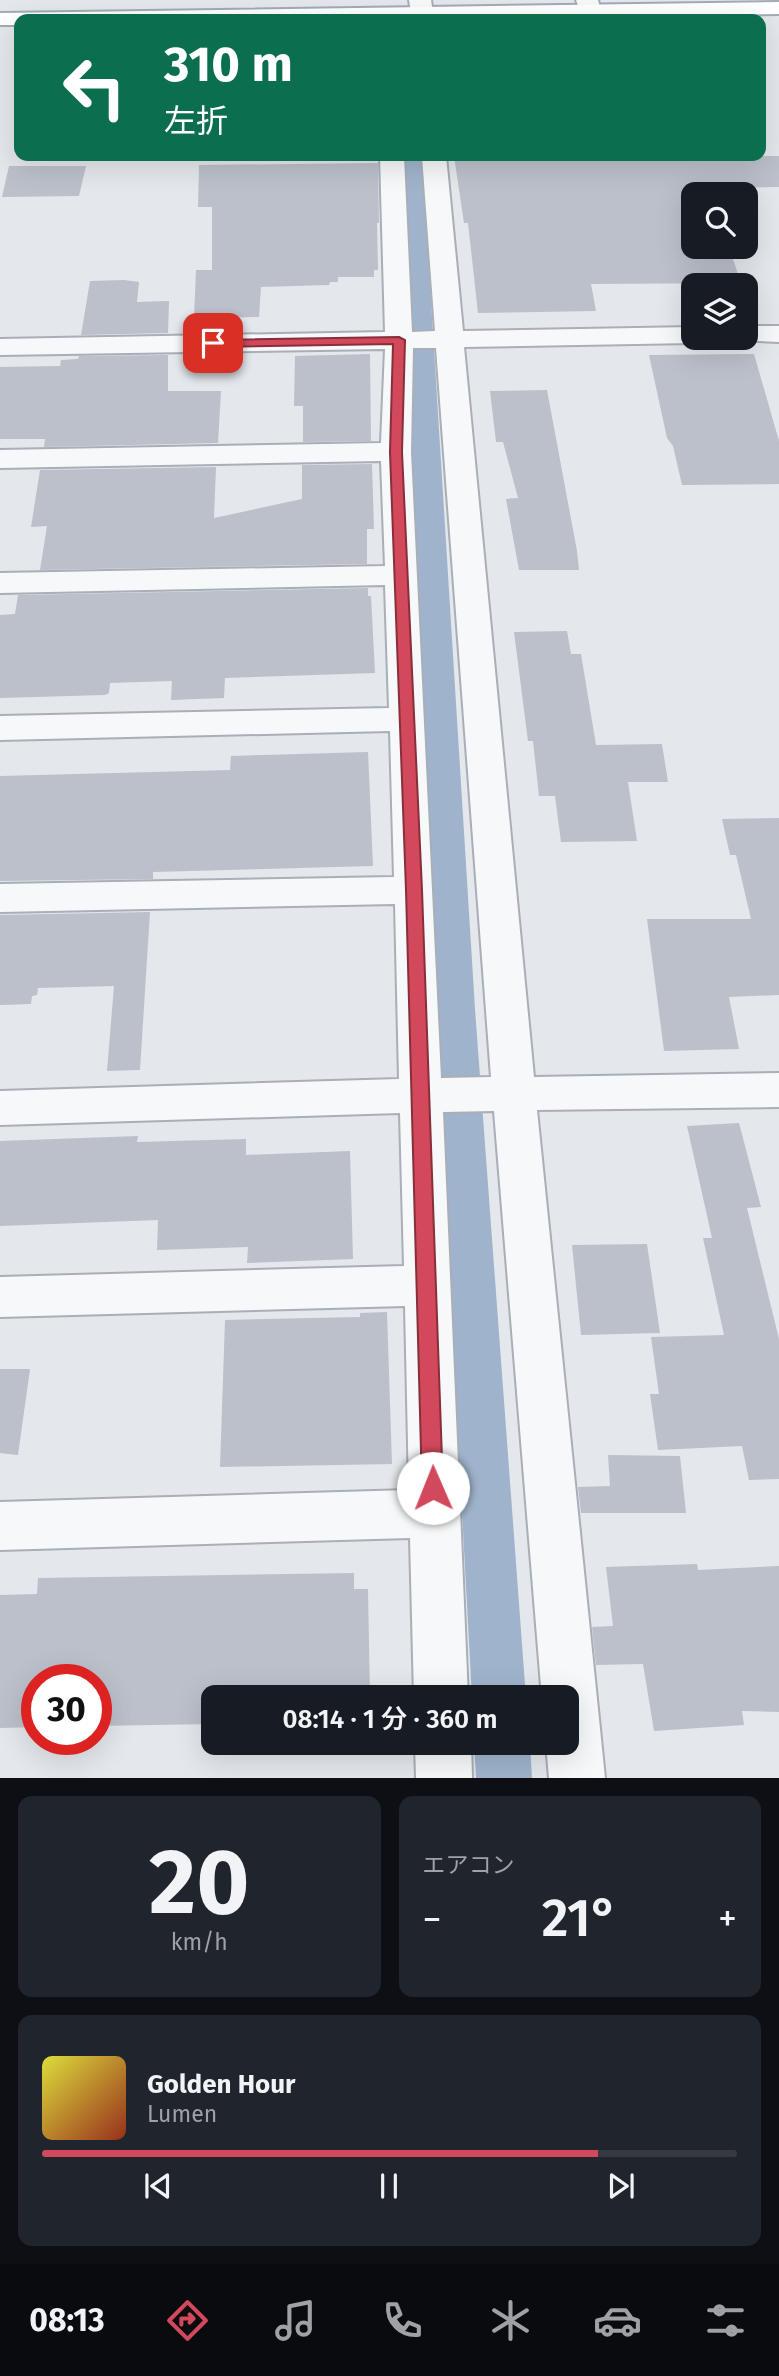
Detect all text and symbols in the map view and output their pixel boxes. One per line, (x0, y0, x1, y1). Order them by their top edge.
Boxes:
text: 310 m (164, 35, 293, 94)
icon: left (49, 42, 140, 133)
text: 左折 (164, 102, 228, 140)
map controls (681, 182, 758, 350)
button: search (681, 182, 758, 259)
button: layers (681, 273, 758, 350)
pin (183, 313, 243, 373)
icon: arrive (194, 324, 232, 362)
position arrow (396, 1451, 470, 1525)
speed limit sign: 30 (21, 1664, 112, 1755)
text: 08:14 · 1 分 · 360 m (283, 1704, 498, 1735)
text: 20 (149, 1828, 249, 1937)
text: エアコン (423, 1851, 515, 1879)
text: 21° (542, 1887, 618, 1950)
text: − (423, 1896, 442, 1942)
text: + (718, 1896, 737, 1942)
text: km/h (171, 1928, 228, 1956)
text: Golden Hour (147, 2069, 295, 2100)
text: Lumen (147, 2100, 217, 2128)
icon: previous (139, 2167, 177, 2205)
icon: pause (370, 2167, 408, 2205)
icon: next (602, 2167, 640, 2205)
icon: directions (163, 2296, 212, 2345)
icon: music (271, 2296, 320, 2345)
icon: phone (378, 2296, 427, 2345)
icon: climate (486, 2296, 535, 2345)
icon: car (593, 2296, 642, 2345)
icon: filters (701, 2296, 750, 2345)
text: 08:13 (29, 2301, 105, 2339)

